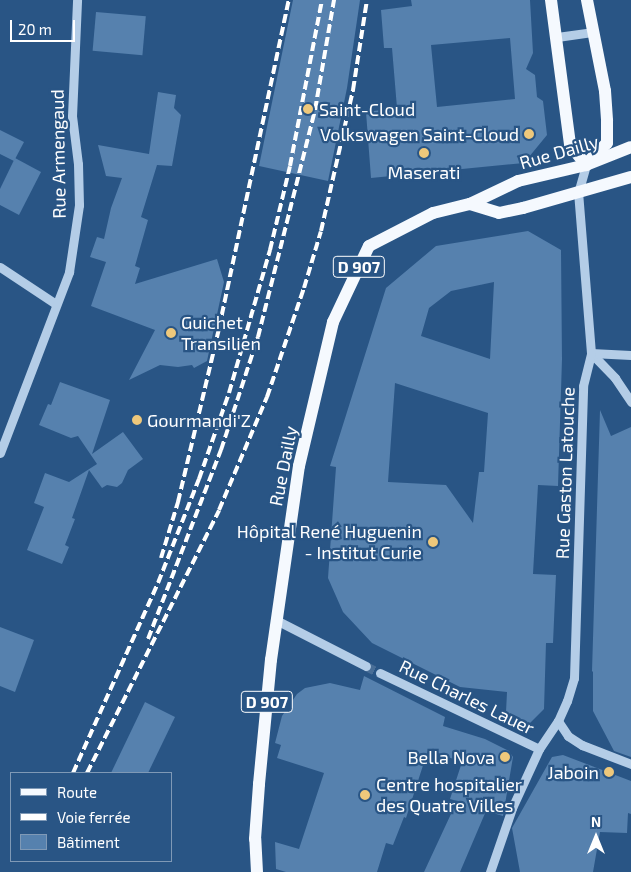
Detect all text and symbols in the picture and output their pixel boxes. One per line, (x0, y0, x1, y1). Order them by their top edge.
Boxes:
scale bar (12, 10, 78, 42)
text: 20 m (18, 20, 52, 38)
street label: Rue Armengaud (46, 89, 70, 219)
place label: Saint-Cloud (319, 98, 415, 120)
marker: Saint-Cloud (301, 102, 315, 116)
place label: Volkswagen Saint-Cloud (320, 123, 519, 145)
marker: Volkswagen Saint-Cloud (523, 128, 535, 140)
street label: Rue Dailly (517, 130, 601, 174)
marker: Maserati (418, 147, 430, 159)
place label: Maserati (388, 161, 460, 183)
road number: D 907 (333, 253, 385, 280)
place label: Guichet Transilien (181, 312, 261, 354)
marker: Guichet Transilien (165, 327, 177, 339)
street label: Rue Gaston Latouche (551, 387, 579, 559)
place label: Gourmandi'Z (147, 409, 251, 431)
marker: Gourmandi'Z (131, 414, 143, 426)
street label: Rue Dailly (265, 424, 301, 508)
place label: Hôpital René Huguenin - Institut Curie (236, 521, 422, 564)
marker: Hôpital René Huguenin - Institut Curie (426, 535, 440, 549)
street label: Rue Charles Lauer (396, 655, 538, 739)
road number: D 907 (241, 689, 293, 716)
place label: Bella Nova (407, 746, 495, 768)
marker: Bella Nova (499, 751, 511, 763)
place label: Jaboin (548, 761, 599, 783)
marker: Jaboin (603, 766, 615, 778)
legend (10, 772, 172, 862)
place label: Centre hospitalier des Quatre Villes (376, 774, 522, 816)
text: Route (57, 783, 97, 801)
marker: Centre hospitalier des Quatre Villes (358, 788, 372, 802)
text: Voie ferrée (57, 808, 131, 826)
north arrow (571, 812, 621, 862)
text: N (591, 813, 601, 830)
text: Bâtiment (57, 833, 120, 851)

